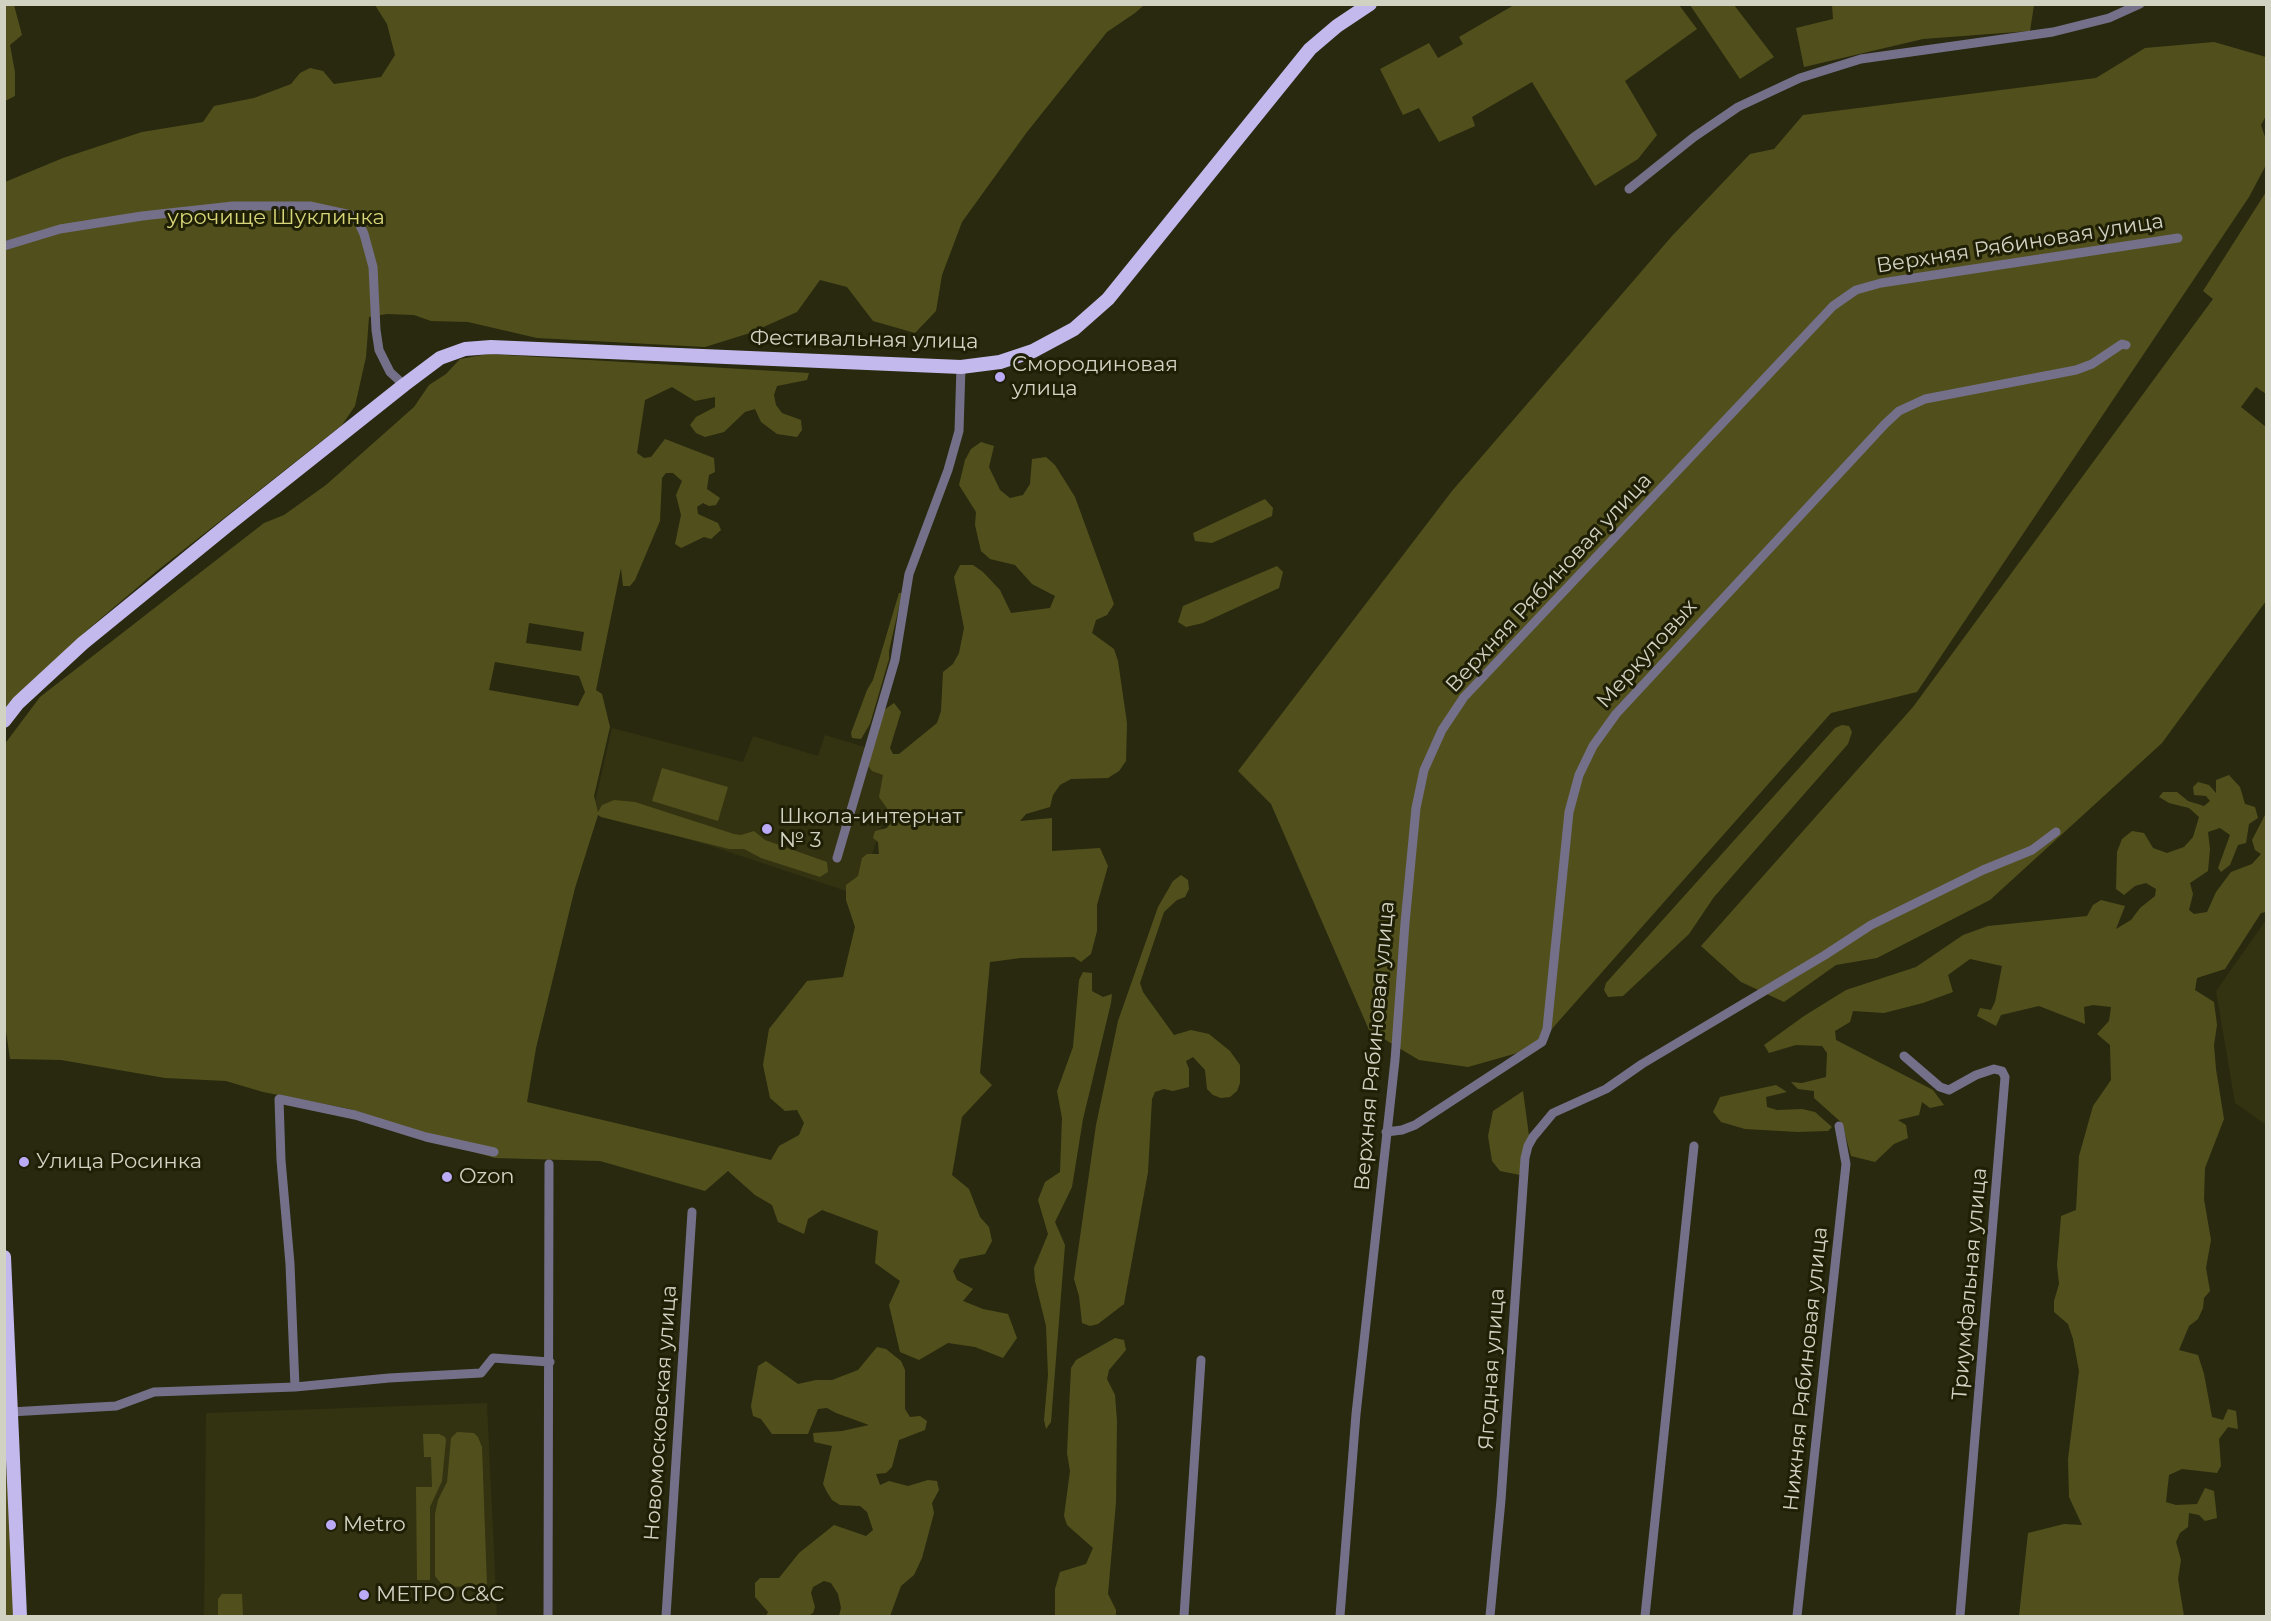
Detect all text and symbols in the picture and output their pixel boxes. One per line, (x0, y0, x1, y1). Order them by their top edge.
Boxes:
park label: урочище Шуклинка (167, 205, 385, 231)
street label: Верхняя Рябиновая улица (1875, 209, 2165, 279)
street label: Фестивальная улица (750, 325, 978, 355)
place label: Смородиновая улица (1012, 352, 1178, 402)
marker: Смородиновая улица (993, 370, 1007, 384)
street label: Верхняя Рябиновая улица (1441, 468, 1657, 698)
street label: Меркуловых (1592, 594, 1702, 714)
place label: Школа-интернат № 3 (779, 804, 962, 854)
marker: Школа-интернат № 3 (760, 822, 774, 836)
street label: Верхняя Рябиновая улица (1350, 900, 1400, 1192)
place label: Улица Росинка (36, 1149, 202, 1175)
marker: Улица Росинка (17, 1155, 31, 1169)
place label: Ozon (459, 1164, 515, 1190)
street label: Триумфальная улица (1947, 1167, 1993, 1401)
marker: Ozon (440, 1170, 454, 1184)
street label: Нижняя Рябиновая улица (1779, 1226, 1833, 1512)
street label: Новомосковская улица (639, 1284, 683, 1542)
street label: Ягодная улица (1474, 1287, 1510, 1451)
place label: Metro (343, 1512, 406, 1538)
marker: Metro (324, 1518, 338, 1532)
place label: МЕТРО С&С (376, 1582, 504, 1608)
marker: МЕТРО С&С (357, 1588, 371, 1602)

